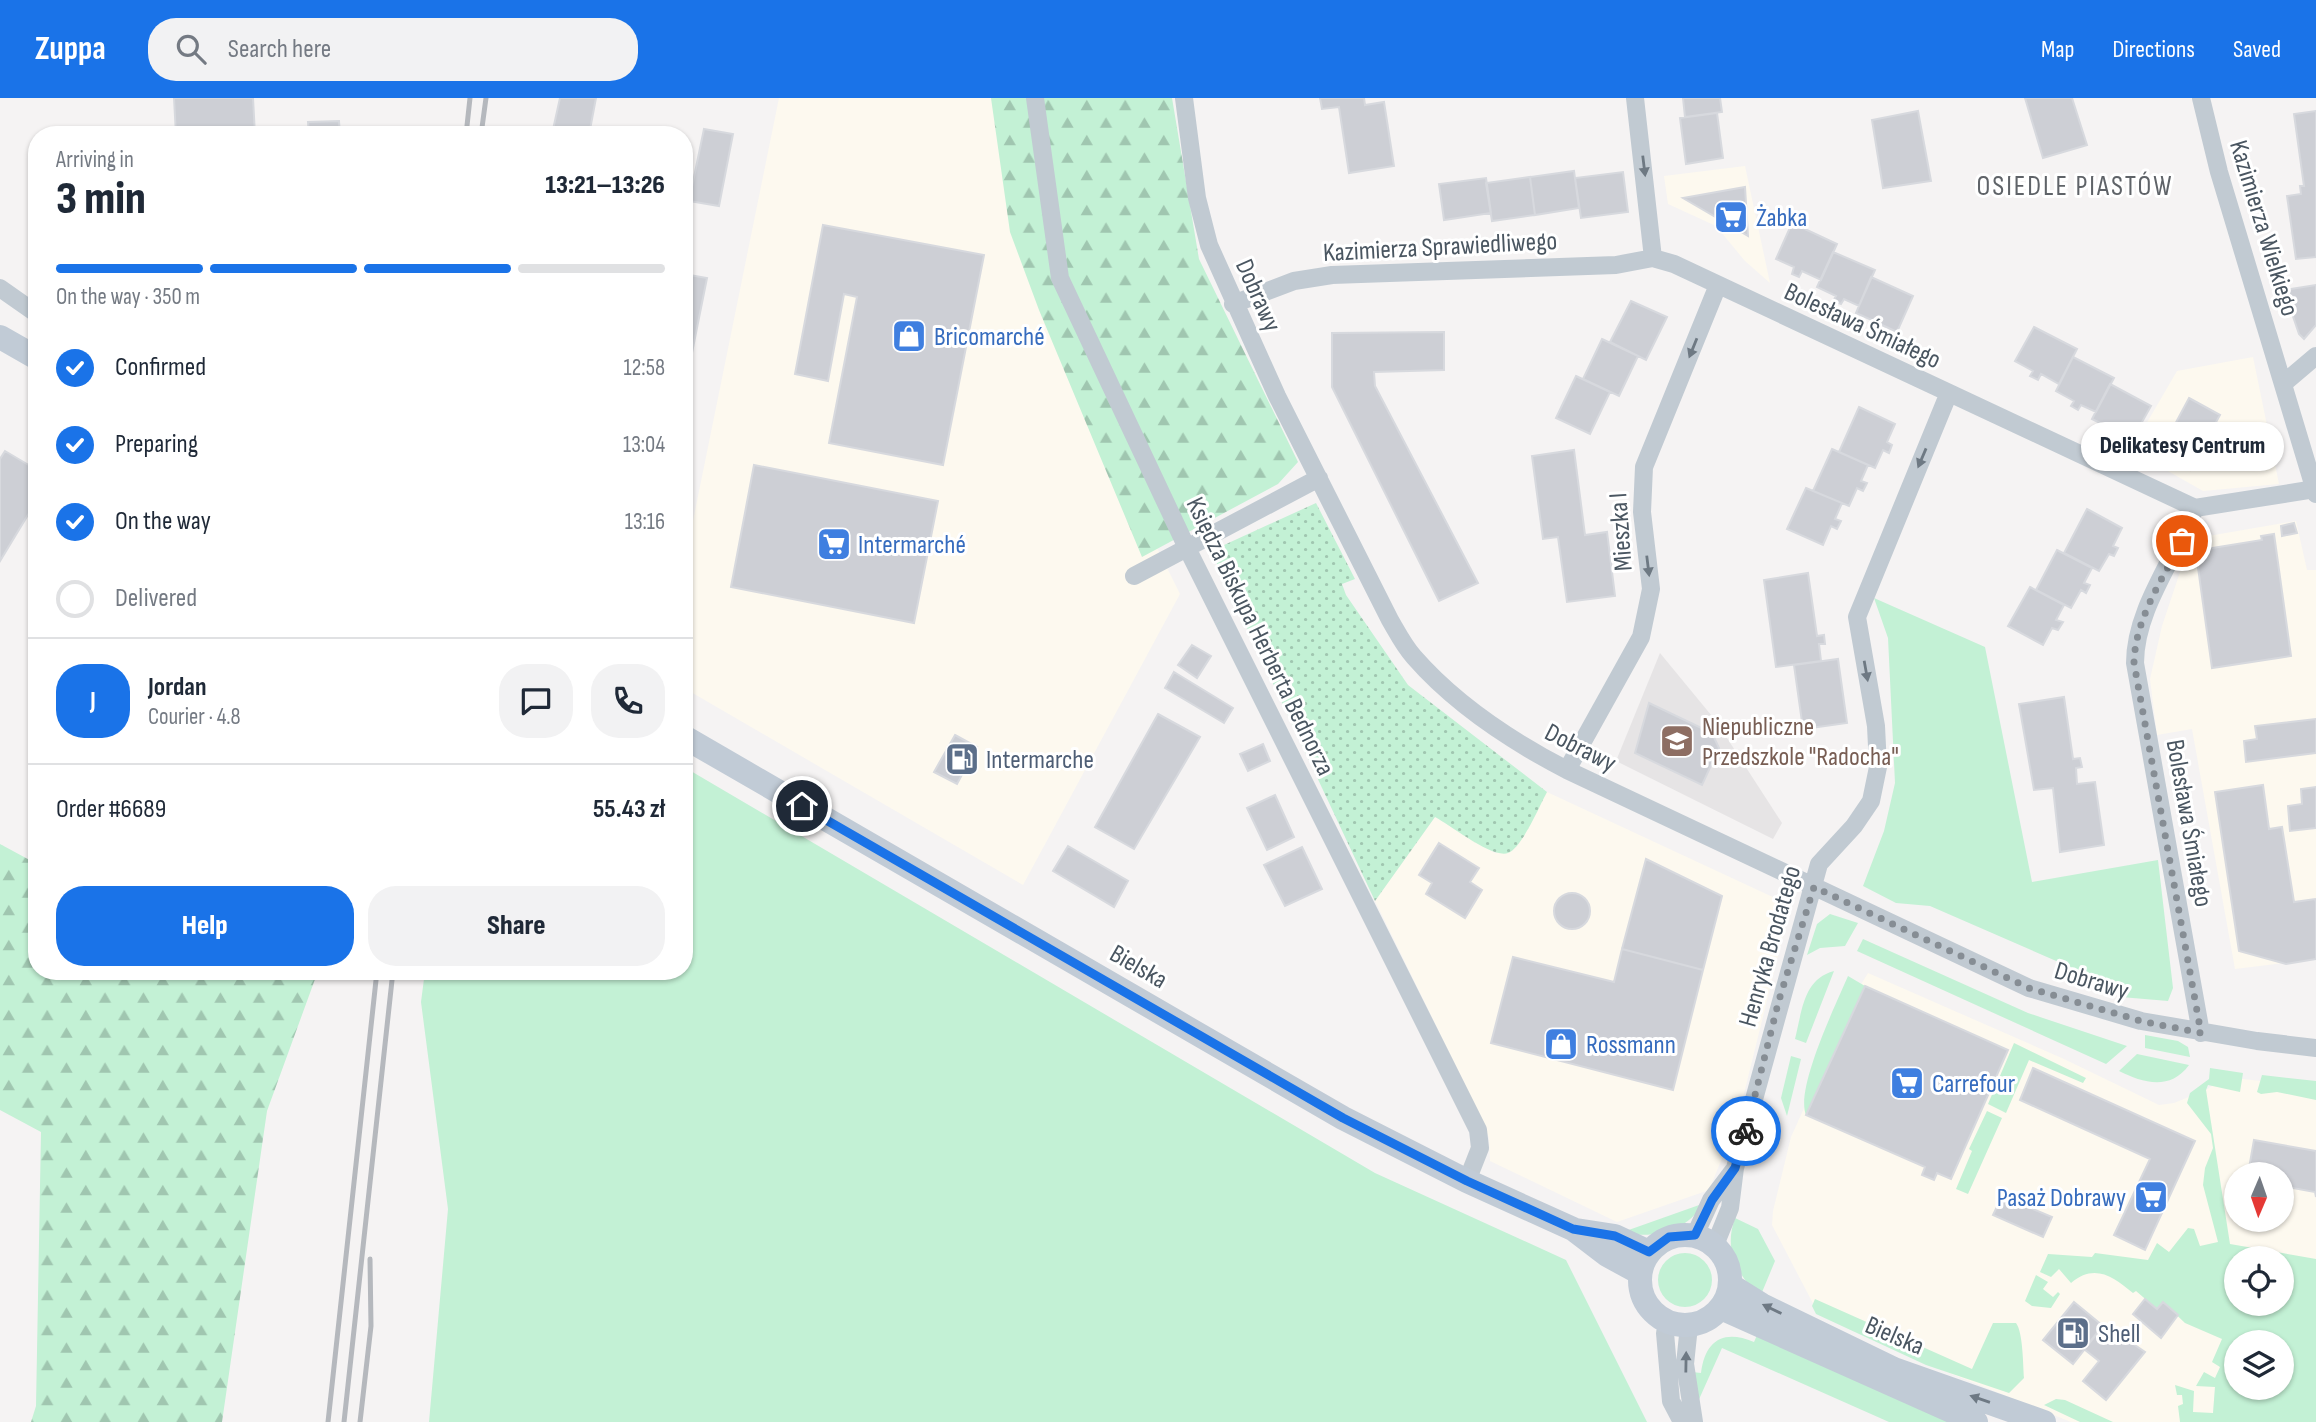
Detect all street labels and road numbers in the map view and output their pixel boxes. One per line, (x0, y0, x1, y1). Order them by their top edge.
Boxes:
street label: Kazimierza Wielkiego (2222, 137, 2305, 320)
street label: Kazimierza Sprawiedliwego (1322, 226, 1558, 269)
street label: Dobrawy (1228, 255, 1287, 337)
street label: Bolesława Śmiałego (1779, 277, 1946, 376)
street label: Mieszka I (1603, 492, 1640, 572)
street label: Księdza Biskupa Herberta Bednorza (1179, 493, 1341, 781)
street label: Dobrawy (1539, 717, 1621, 779)
street label: Bolesława Śmiałego (2159, 737, 2218, 909)
street label: Henryka Brodatego (1733, 862, 1808, 1031)
street label: Bielska (1104, 939, 1172, 996)
street label: Dobrawy (2051, 956, 2132, 1007)
street label: Bielska (1860, 1310, 1929, 1363)

